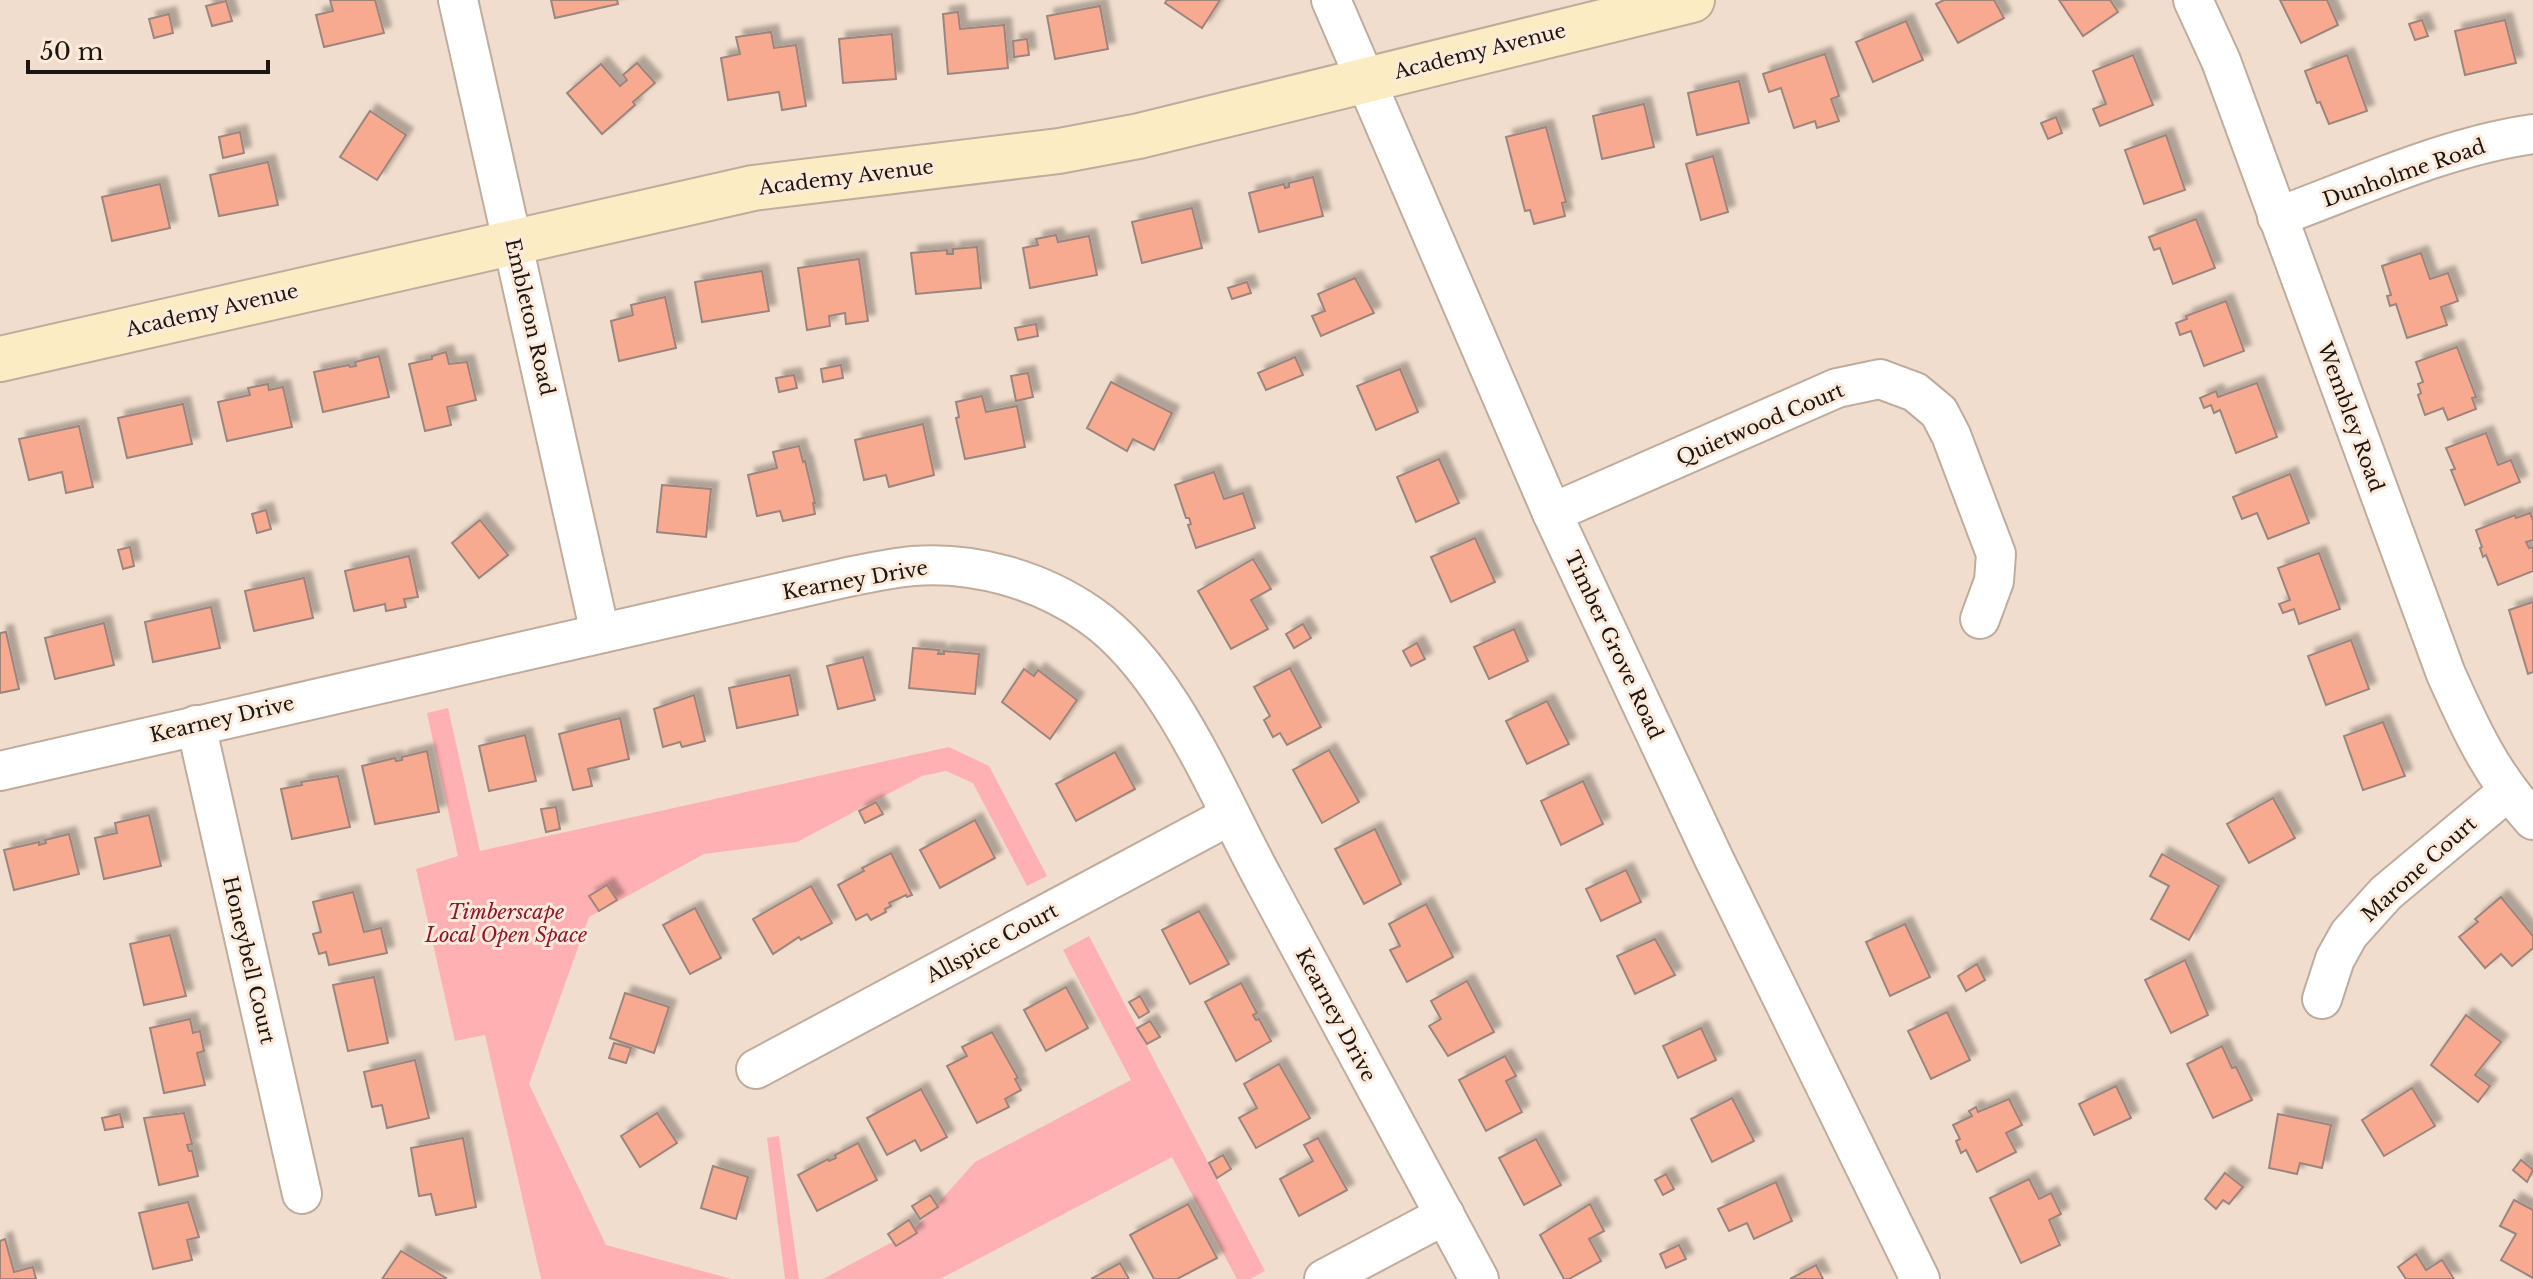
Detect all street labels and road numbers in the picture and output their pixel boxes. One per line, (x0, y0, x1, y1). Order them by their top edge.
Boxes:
street label: Academy Avenue (1391, 18, 1568, 84)
street label: Dunholme Road (2320, 134, 2488, 212)
street label: Academy Avenue (756, 154, 935, 200)
street label: Embleton Road (500, 236, 560, 398)
street label: Academy Avenue (122, 278, 301, 342)
street label: Wembley Road (2313, 338, 2389, 495)
street label: Quietwood Court (1673, 378, 1848, 470)
street label: Timber Grove Road (1560, 547, 1668, 743)
street label: Kearney Drive (780, 555, 930, 605)
street label: Kearney Drive (148, 691, 296, 747)
street label: Marone Court (2357, 811, 2482, 927)
street label: Honeybell Court (218, 874, 280, 1047)
street label: Allspice Court (921, 898, 1062, 988)
street label: Kearney Drive (1291, 944, 1381, 1086)

